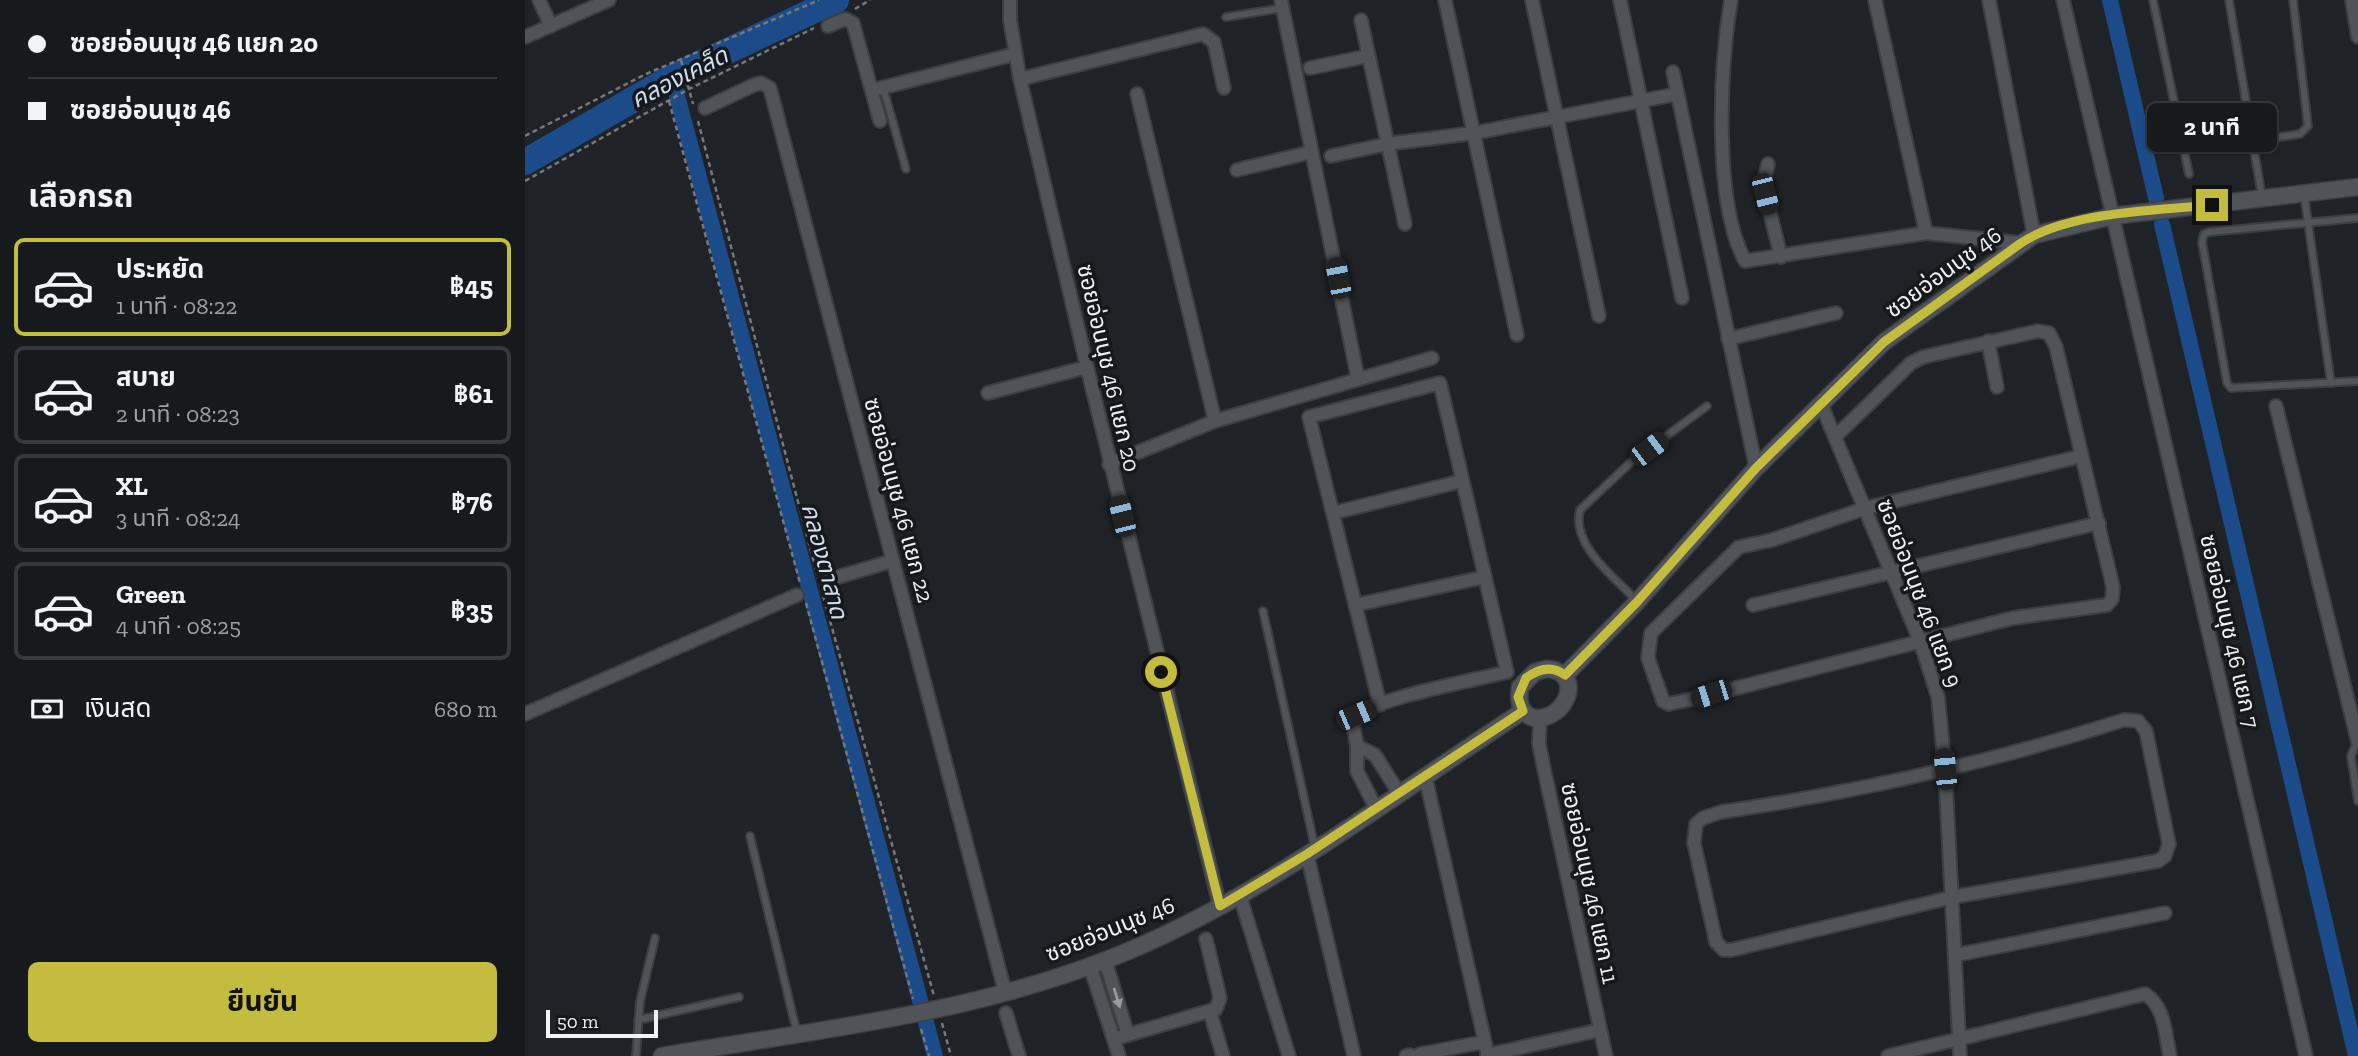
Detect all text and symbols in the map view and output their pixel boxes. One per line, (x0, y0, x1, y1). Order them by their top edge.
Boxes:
text: ซอยอ่อนนุช 46 แยก 20 (70, 27, 318, 59)
water label: คลองเคล็ด (626, 40, 734, 114)
text: ซอยอ่อนนุช 46 (70, 94, 231, 126)
callout: 2 นาที (2147, 104, 2277, 152)
text: 2 นาที (2184, 113, 2240, 141)
car (1750, 171, 1781, 217)
text: เลือกรถ (28, 177, 133, 215)
route end (2196, 189, 2228, 221)
street label: ซอยอ่อนนุช 46 (1879, 220, 2007, 324)
text: ประหยัด (116, 253, 204, 285)
car (1324, 255, 1353, 301)
icon: car (32, 256, 95, 319)
street label: ซอยอ่อนนุช 46 แยก 20 (1072, 262, 1146, 474)
text: ฿45 (450, 270, 493, 302)
text: 1 นาที · 08:22 (116, 292, 237, 320)
text: สบาย (116, 361, 176, 393)
icon: car (32, 364, 95, 427)
text: ฿61 (453, 378, 493, 410)
street label: ซอยอ่อนนุช 46 แยก 22 (858, 395, 940, 605)
text: 2 นาที · 08:23 (116, 400, 240, 428)
car (1626, 428, 1673, 470)
text: XL (116, 470, 148, 502)
icon: car (32, 472, 95, 535)
text: ฿76 (451, 486, 493, 518)
car (1107, 493, 1138, 539)
street label: ซอยอ่อนนุช 46 แยก 9 (1871, 495, 1969, 691)
water label: คลองตาสาด (796, 500, 855, 623)
text: 3 นาที · 08:24 (116, 504, 240, 532)
street label: ซอยอ่อนนุช 46 แยก 7 (2194, 531, 2266, 731)
text: Green (116, 578, 186, 610)
icon: car (32, 580, 95, 643)
text: ฿35 (450, 594, 493, 626)
text: 4 นาที · 08:25 (116, 612, 241, 640)
route start (1145, 656, 1177, 688)
car (1688, 678, 1735, 710)
icon: cash (28, 690, 66, 728)
text: เงินสด (84, 692, 151, 724)
text: 680 m (434, 695, 497, 723)
car (1333, 697, 1380, 733)
car (1933, 747, 1958, 791)
street label: ซอยอ่อนนุช 46 แยก 11 (1555, 780, 1625, 986)
street label: ซอยอ่อนนุช 46 (1041, 890, 1179, 968)
button: ยืนยัน (28, 962, 497, 1042)
one-way arrow (1112, 987, 1122, 1008)
scale bar (546, 1007, 658, 1039)
text: 50 m (557, 1010, 598, 1033)

